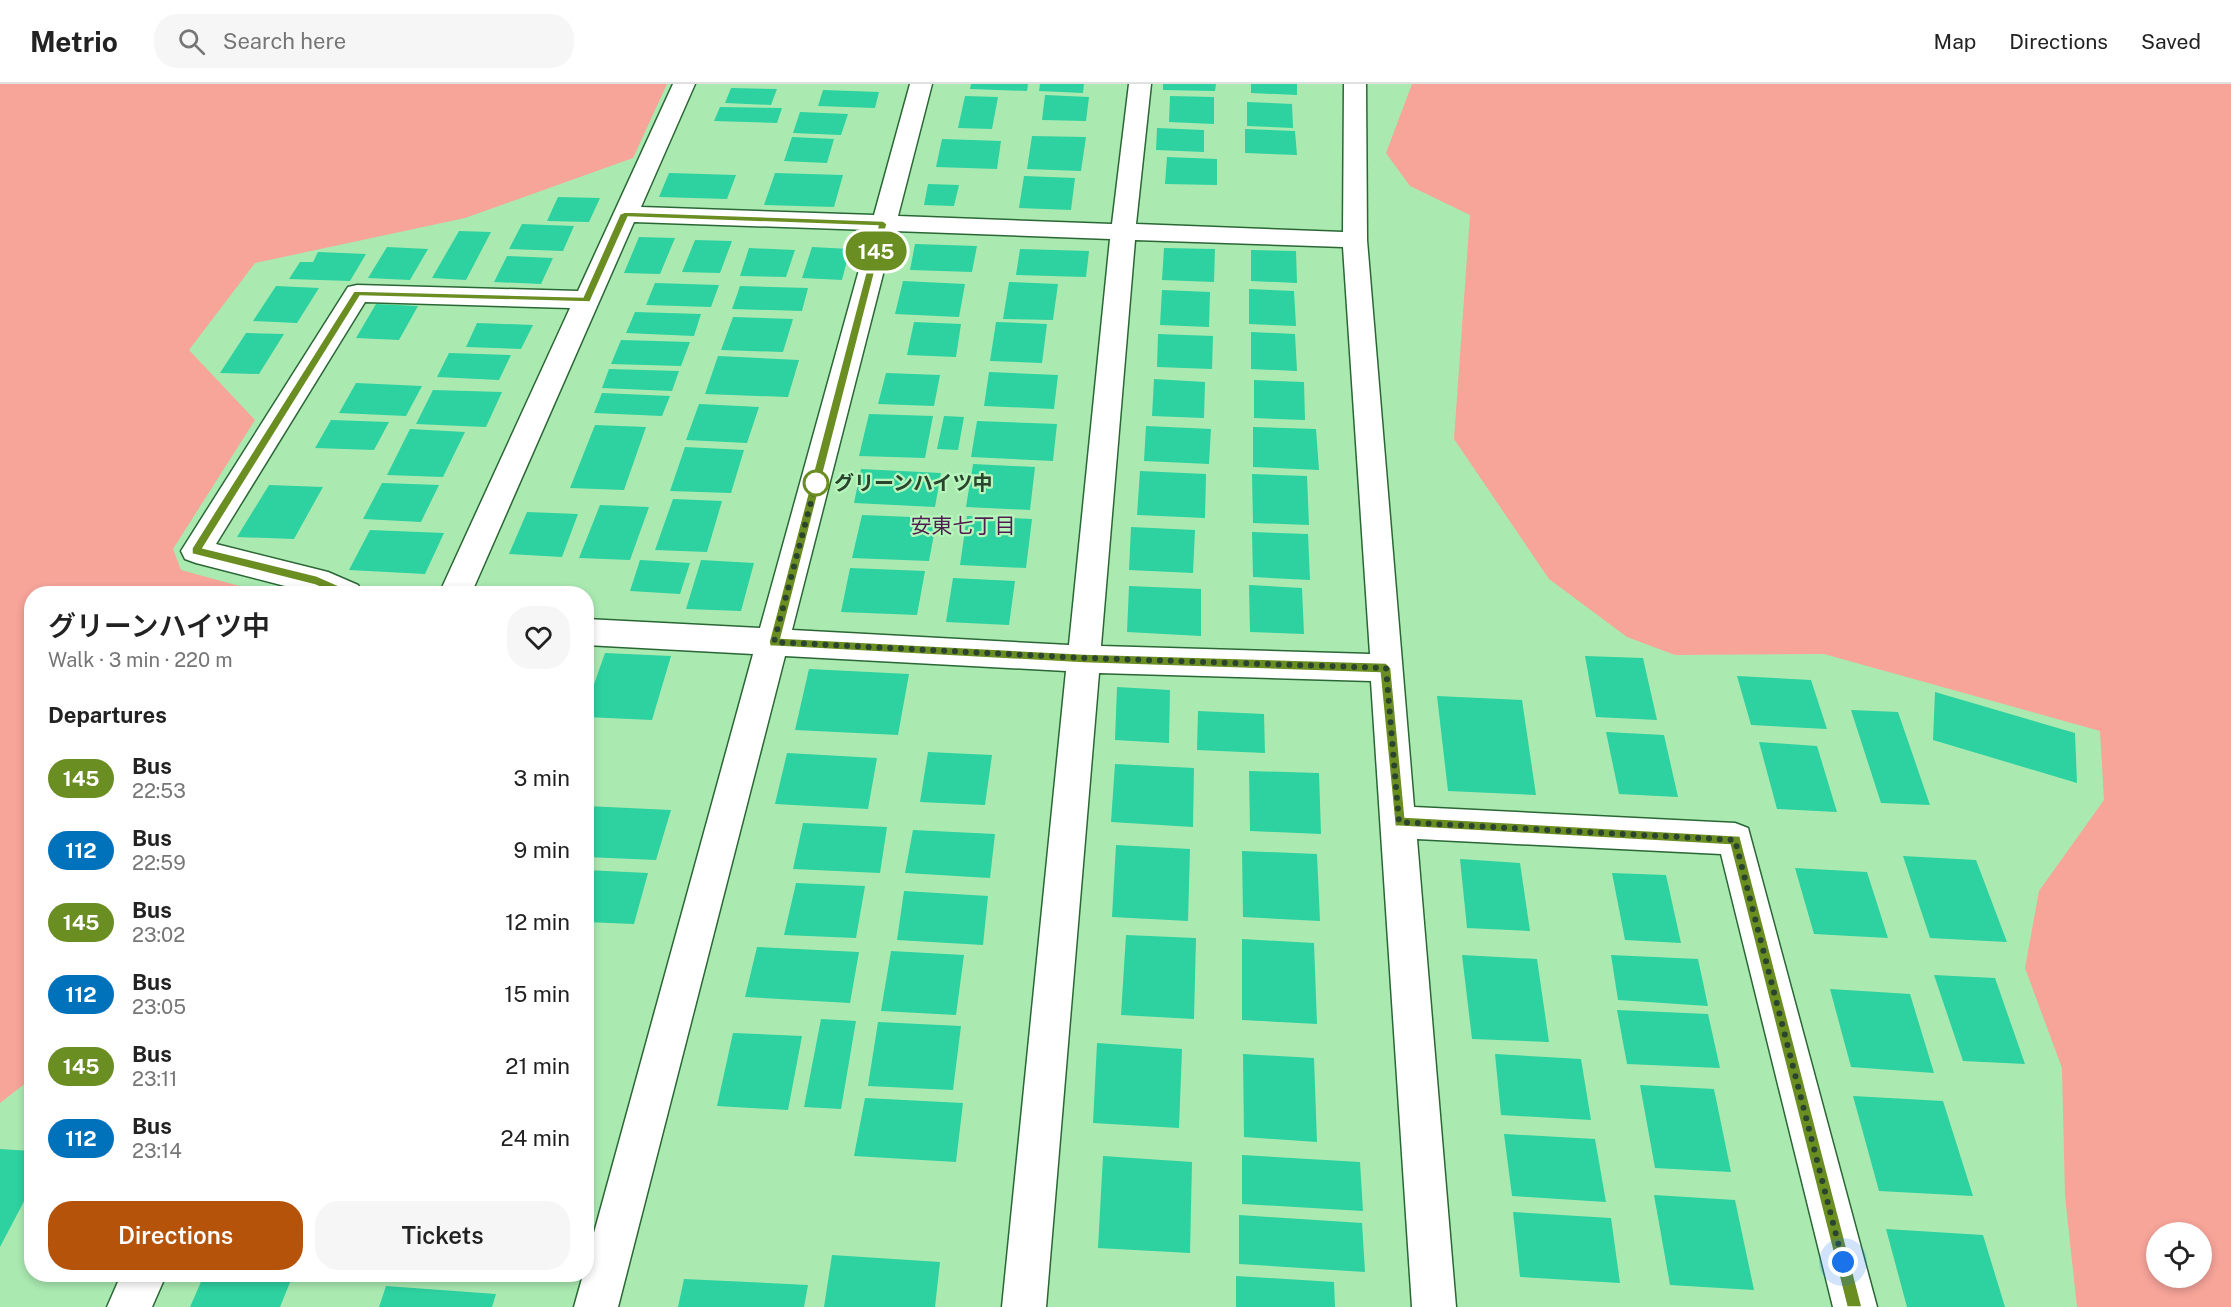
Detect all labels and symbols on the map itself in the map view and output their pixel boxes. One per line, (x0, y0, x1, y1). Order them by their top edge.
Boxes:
line badge: 145 (842, 232, 910, 270)
marker: グリーンハイツ中 (803, 470, 829, 496)
place label: グリーンハイツ中 (834, 471, 993, 495)
district label: 安東七丁目 (911, 513, 1016, 538)
your location (1828, 1247, 1858, 1277)

